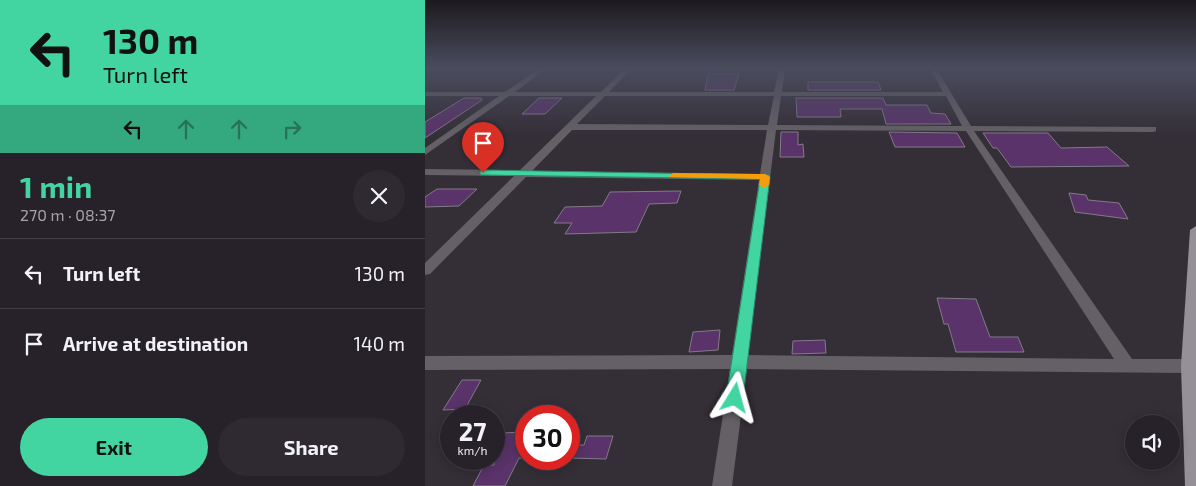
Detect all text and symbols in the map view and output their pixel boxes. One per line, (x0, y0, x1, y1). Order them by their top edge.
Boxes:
text: 130 m (103, 19, 198, 61)
icon: left (20, 20, 85, 85)
text: Turn left (103, 61, 188, 87)
icon: left (119, 115, 147, 143)
icon: ahead (172, 115, 200, 143)
icon: ahead (225, 115, 253, 143)
icon: right (278, 115, 306, 143)
pin (462, 122, 504, 173)
icon: arrive (469, 129, 497, 157)
text: 1 min (20, 168, 92, 204)
button: close (353, 170, 405, 222)
text: 270 m · 08:37 (20, 205, 116, 224)
icon: left (20, 260, 48, 288)
text: Turn left (63, 262, 140, 285)
text: 130 m (355, 262, 405, 285)
icon: arrive (20, 330, 48, 358)
text: Arrive at destination (63, 332, 248, 355)
text: 140 m (353, 332, 405, 355)
position arrow (708, 371, 760, 423)
speed limit sign: 30 (515, 405, 580, 470)
map controls (1125, 415, 1180, 470)
button: sound (1125, 415, 1180, 470)
text: 27 (459, 416, 486, 446)
button: Exit (20, 418, 208, 476)
button: Share (218, 418, 405, 476)
text: km/h (458, 443, 487, 457)

